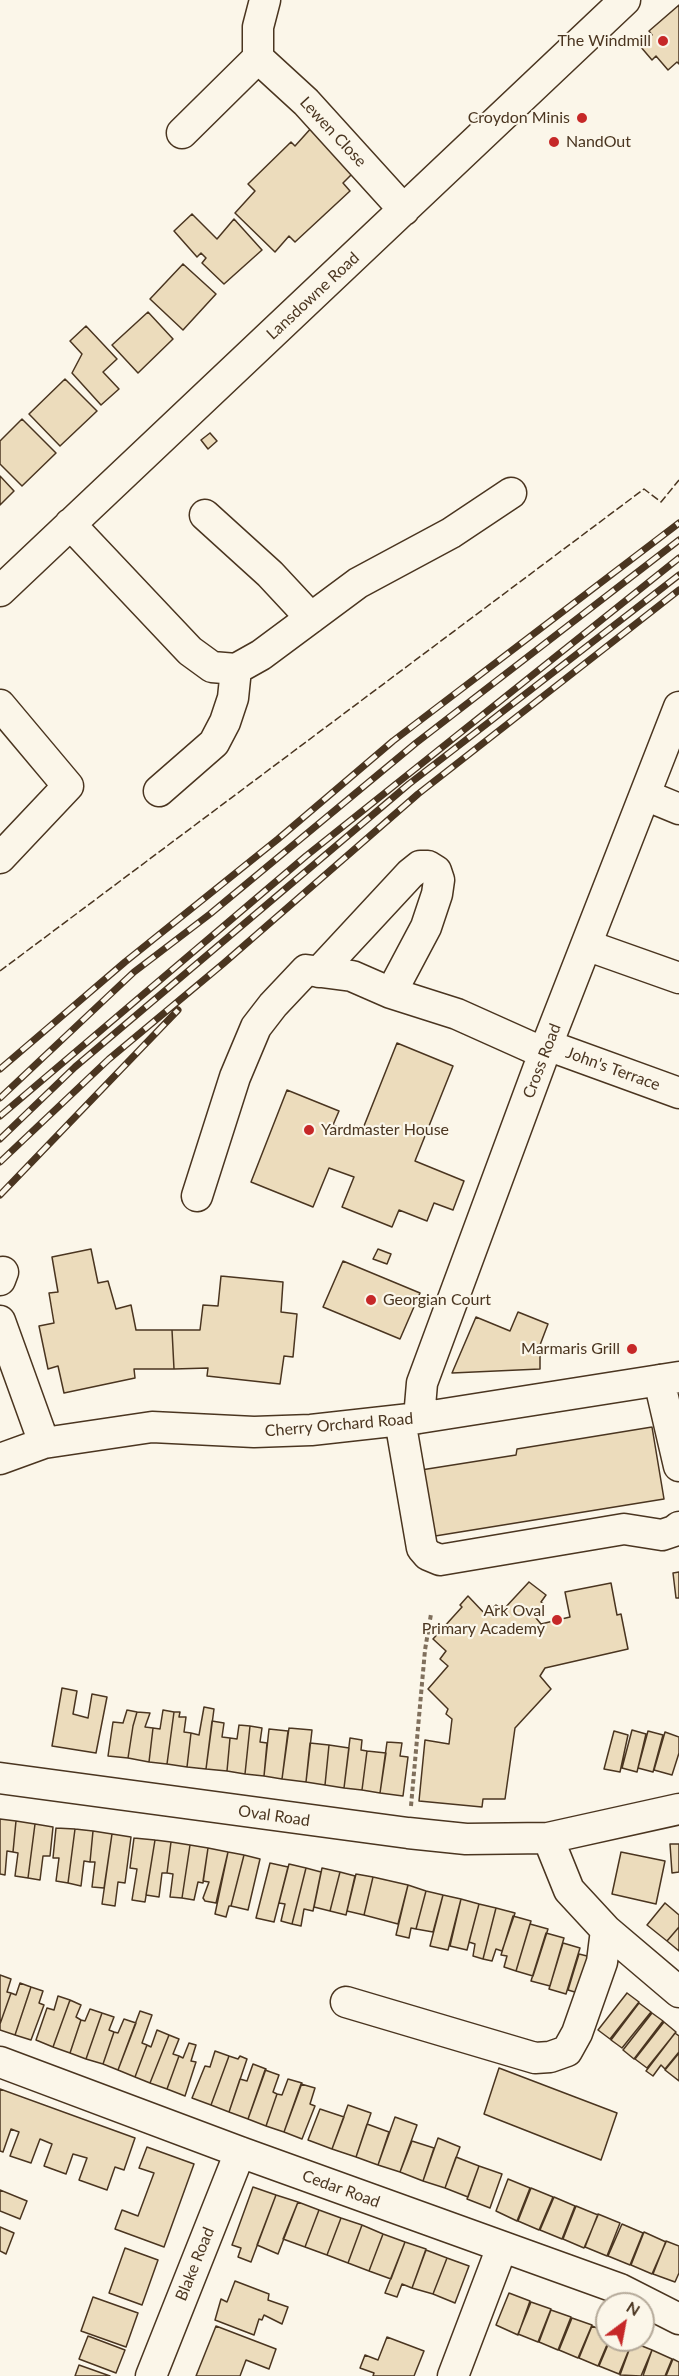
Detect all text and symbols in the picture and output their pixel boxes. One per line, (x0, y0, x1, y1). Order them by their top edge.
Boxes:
place label: The Windmill (557, 31, 651, 51)
marker: The Windmill (656, 34, 670, 48)
street label: Lewen Close (296, 93, 370, 171)
place label: Croydon Minis (468, 108, 570, 128)
marker: Croydon Minis (575, 111, 589, 125)
place label: NandOut (566, 132, 631, 152)
marker: NandOut (547, 135, 561, 149)
street label: Lansdowne Road (263, 248, 363, 344)
street label: Cross Road (519, 1021, 565, 1101)
street label: John's Terrace (563, 1043, 663, 1095)
place label: Yardmaster House (321, 1120, 449, 1140)
marker: Yardmaster House (302, 1123, 316, 1137)
place label: Georgian Court (383, 1290, 491, 1310)
marker: Georgian Court (364, 1293, 378, 1307)
place label: Marmaris Grill (521, 1339, 620, 1359)
marker: Marmaris Grill (625, 1342, 639, 1356)
street label: Cherry Orchard Road (264, 1409, 414, 1441)
place label: Ark Oval Primary Academy (422, 1601, 545, 1639)
marker: Ark Oval Primary Academy (550, 1613, 564, 1627)
street label: Oval Road (237, 1801, 311, 1831)
street label: Cedar Road (300, 2166, 382, 2212)
street label: Blake Road (172, 2224, 218, 2304)
north arrow (595, 2292, 655, 2352)
text: N (623, 2297, 644, 2319)

